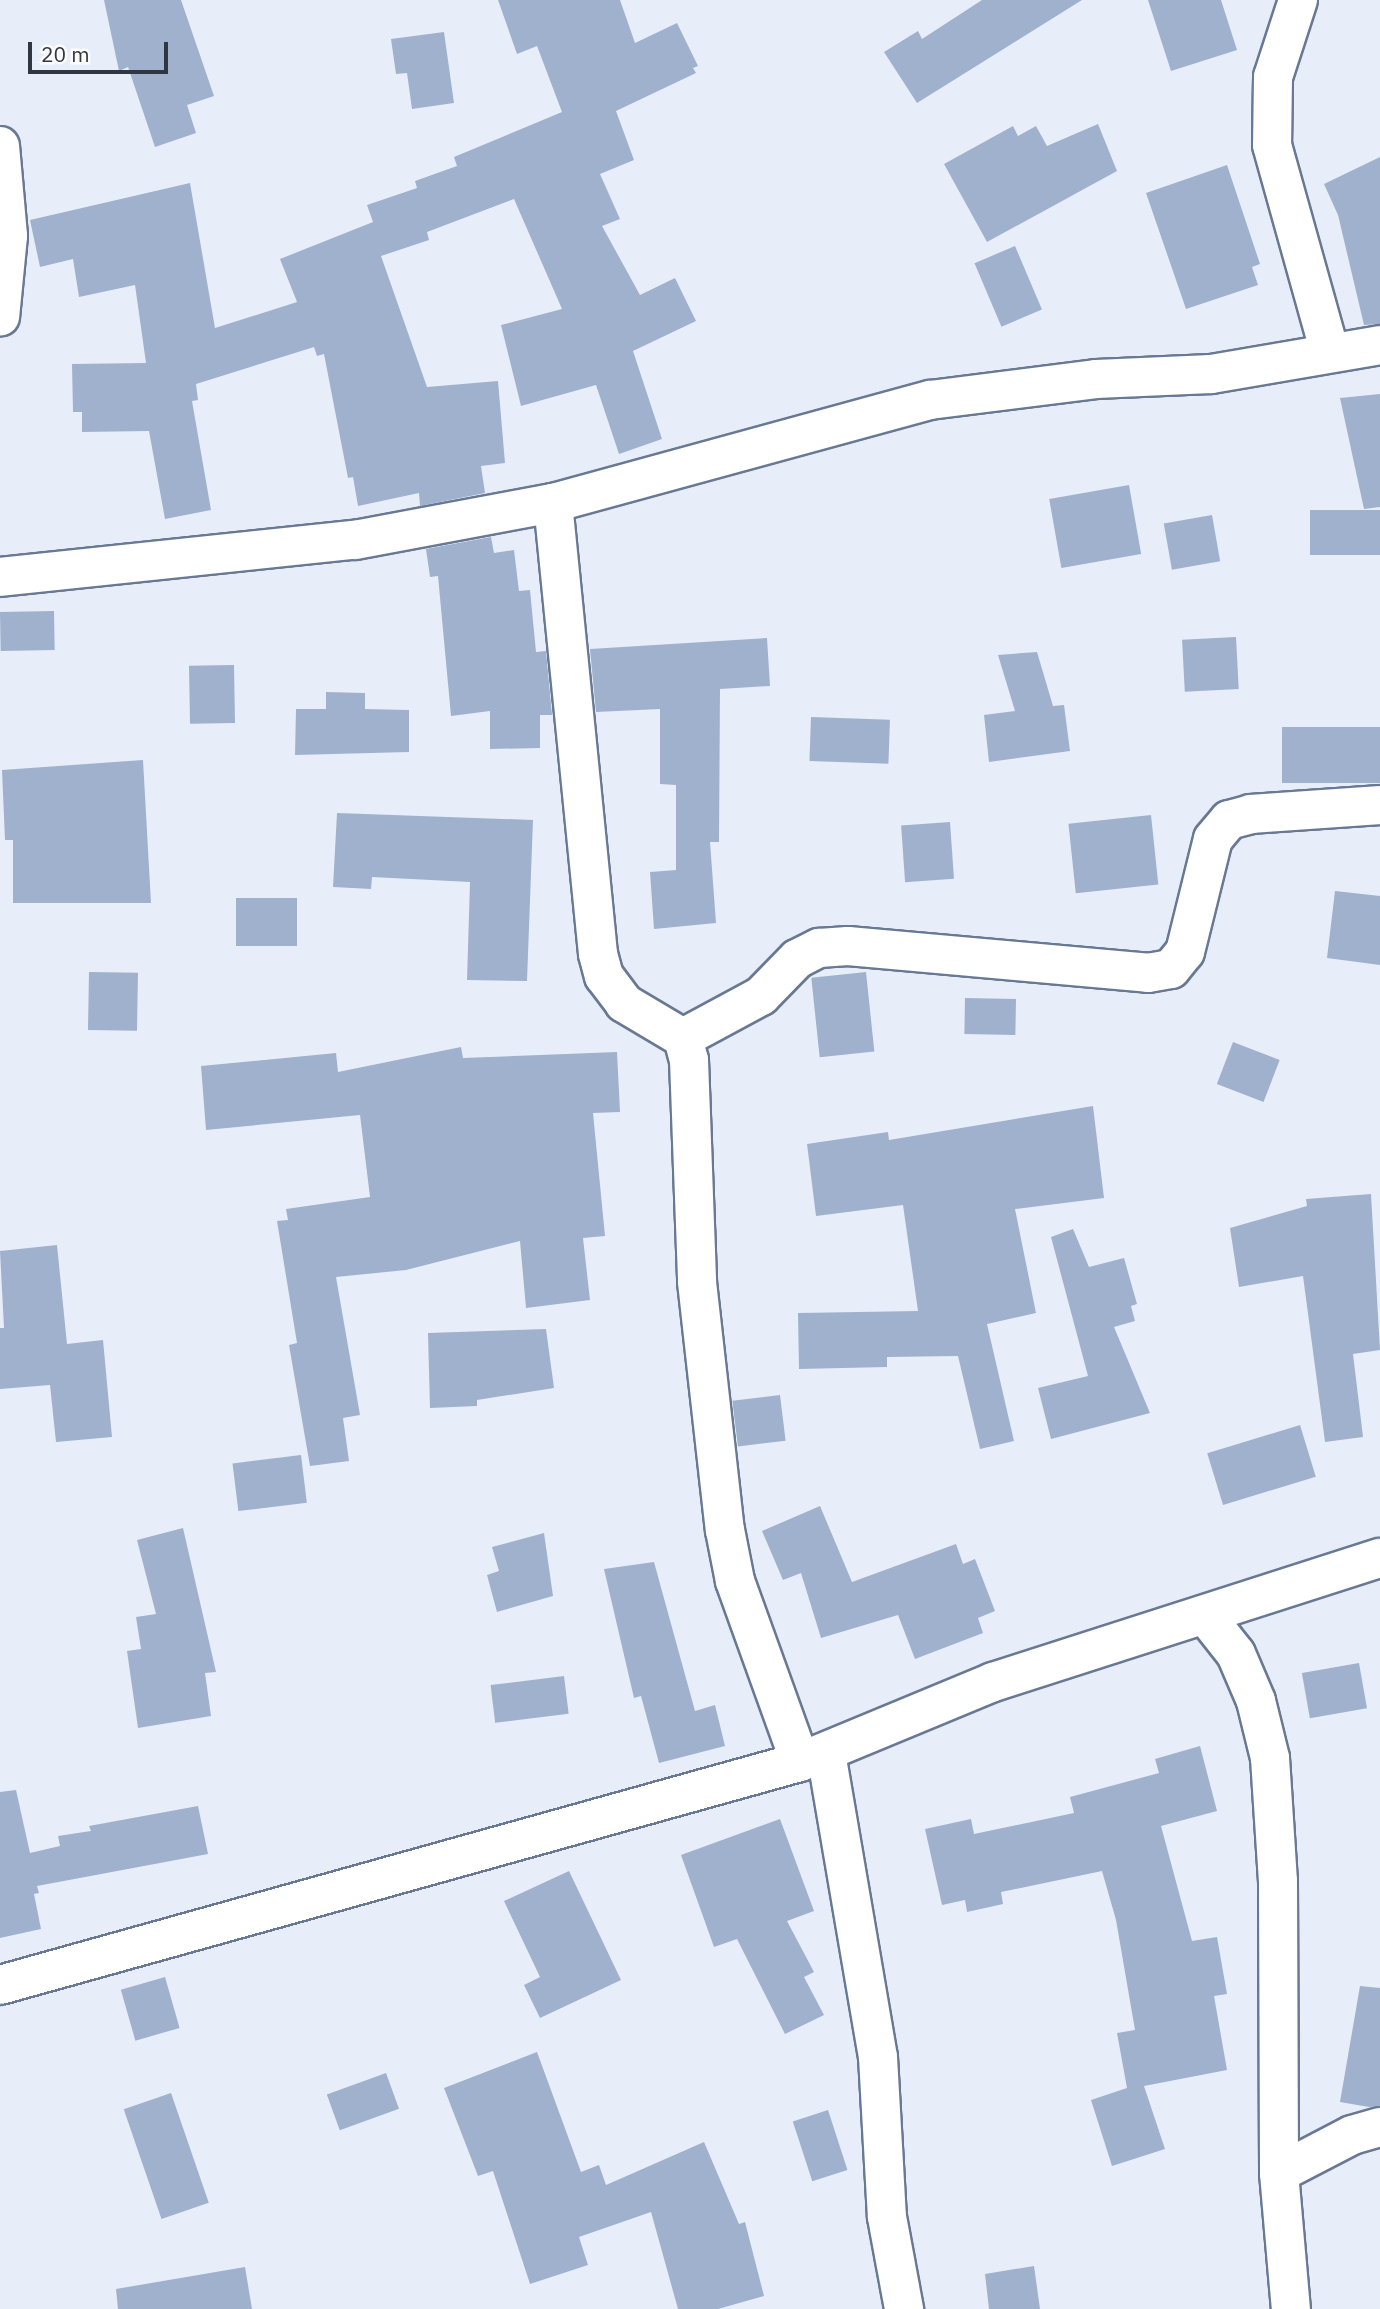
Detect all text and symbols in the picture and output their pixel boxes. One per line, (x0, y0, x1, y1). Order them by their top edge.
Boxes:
scale bar (32, 28, 172, 72)
text: 20 m (41, 40, 90, 68)

